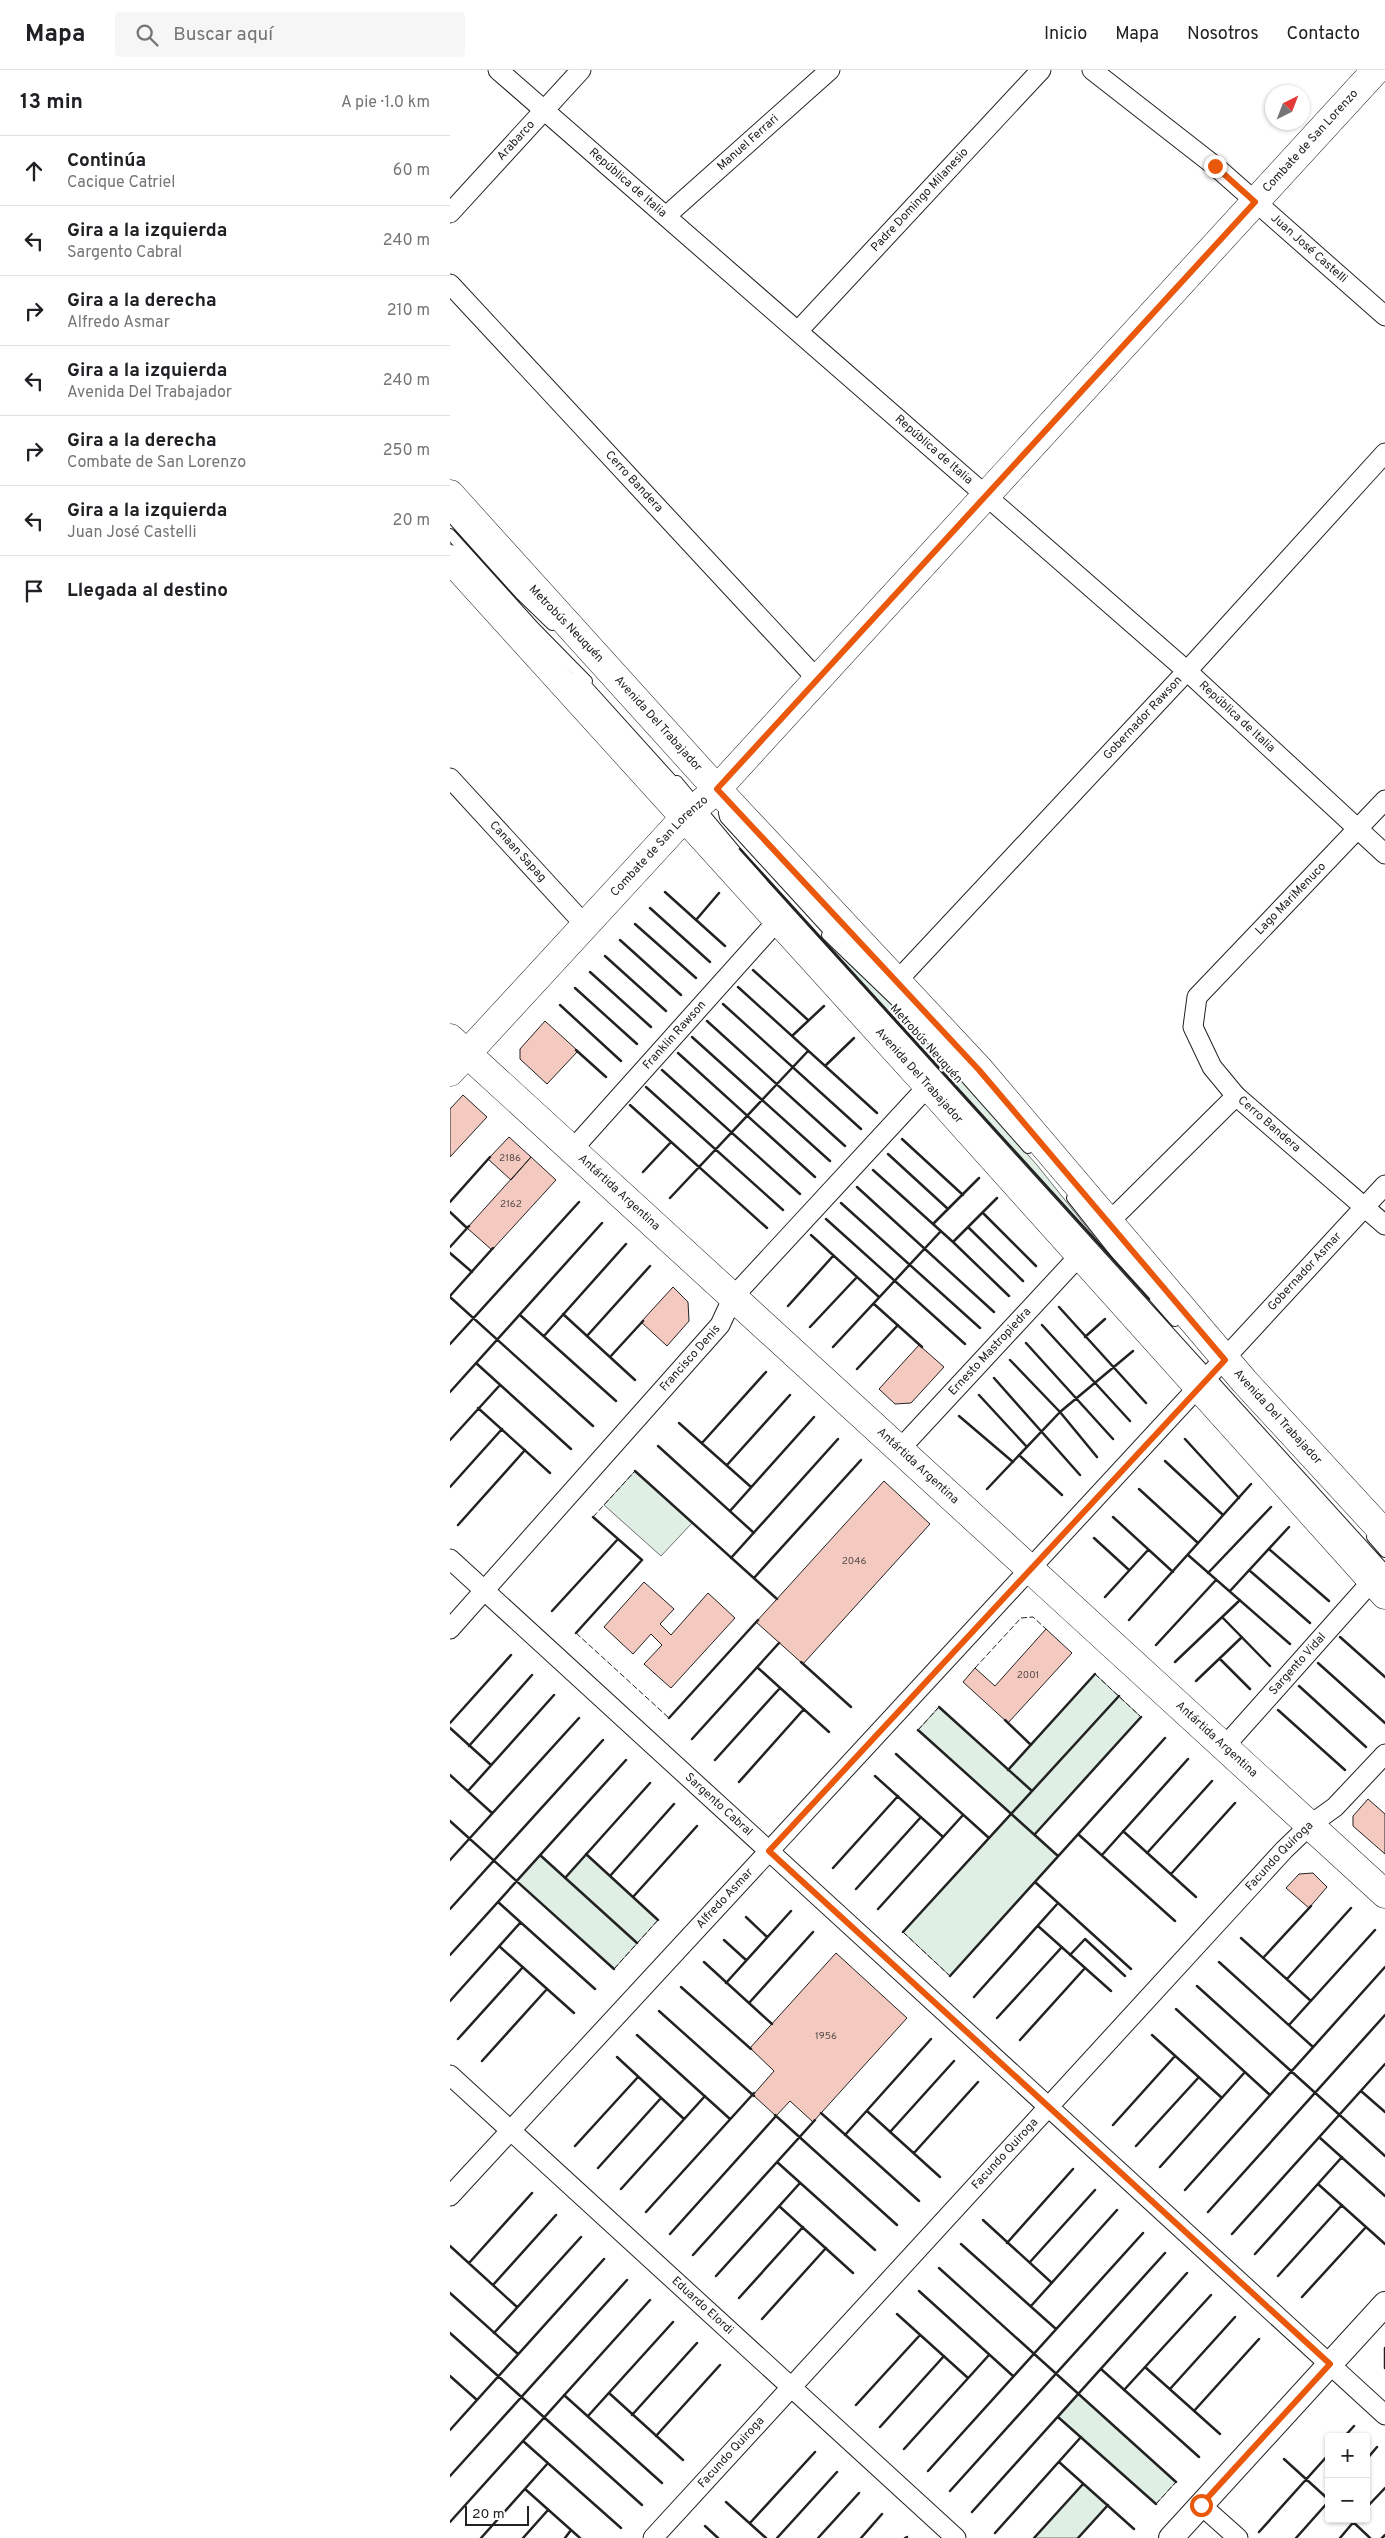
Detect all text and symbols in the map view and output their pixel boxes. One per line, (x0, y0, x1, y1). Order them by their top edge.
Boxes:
search box (115, 12, 465, 57)
text: Mapa (25, 20, 85, 50)
icon: search (133, 21, 161, 49)
text: Buscar aquí (173, 23, 273, 47)
text: Inicio (1044, 23, 1087, 46)
text: Mapa (1115, 23, 1159, 46)
text: Nosotros (1187, 23, 1259, 46)
text: Contacto (1287, 23, 1360, 46)
north arrow (1265, 85, 1310, 130)
street label: Combate de San Lorenzo (1259, 86, 1362, 196)
text: 13 min (20, 89, 83, 116)
text: A pie · 1.0 km (341, 93, 430, 113)
street label: Manuel Ferrari (714, 111, 782, 175)
street label: Arabarco (494, 117, 539, 164)
street label: Padre Domingo Milanesio (868, 144, 973, 255)
street label: República de Italia (585, 145, 670, 221)
text: Continúa (67, 149, 146, 173)
route end (1204, 155, 1227, 178)
icon: ahead (20, 157, 48, 185)
text: 60 m (393, 161, 430, 181)
text: Cacique Catriel (67, 173, 175, 193)
street label: Juan José Castelli (1267, 211, 1350, 287)
text: Gira a la izquierda (67, 219, 227, 243)
icon: left (20, 227, 48, 255)
text: 240 m (383, 231, 430, 251)
text: Sargento Cabral (67, 243, 182, 263)
text: Gira a la derecha (67, 289, 217, 313)
icon: right (20, 297, 48, 325)
text: 210 m (387, 301, 430, 321)
text: Alfredo Asmar (67, 313, 170, 333)
text: Gira a la izquierda (67, 359, 227, 383)
icon: left (20, 367, 48, 395)
text: 240 m (383, 371, 430, 391)
text: Avenida Del Trabajador (67, 383, 232, 403)
street label: República de Italia (891, 412, 976, 488)
text: Gira a la derecha (67, 429, 217, 453)
icon: right (20, 437, 48, 465)
text: 250 m (383, 441, 430, 461)
street label: Cerro Bandera (601, 448, 666, 516)
text: Combate de San Lorenzo (67, 453, 246, 473)
text: Gira a la izquierda (67, 499, 227, 523)
icon: left (20, 507, 48, 535)
text: 20 m (393, 511, 430, 531)
text: Juan José Castelli (67, 523, 197, 543)
icon: arrive (20, 577, 48, 605)
text: Llegada al destino (67, 579, 228, 603)
street label: Metrobús Neuquén (525, 582, 607, 666)
street label: Avenida Del Trabajador (611, 673, 706, 775)
street label: Gobernador Rawson (1100, 673, 1186, 763)
street label: República de Italia (1195, 678, 1278, 756)
street label: Combate de San Lorenzo (607, 792, 712, 900)
street label: Canaan Sapag (486, 818, 550, 886)
street label: Lago MariMenuco (1252, 859, 1330, 939)
street label: Franklin Rawson (640, 997, 710, 1073)
street label: Metrobús Neuquén (886, 1001, 966, 1087)
street label: Avenida Del Trabajador (871, 1025, 967, 1128)
street label: Cerro Bandera (1234, 1093, 1304, 1156)
street label: Antártida Argentina (574, 1151, 663, 1234)
house number: 2186 (499, 1152, 521, 1165)
house number: 2162 (500, 1198, 522, 1211)
street label: Gobernador Asmar (1264, 1229, 1346, 1315)
street label: Ernesto Mastropiedra (945, 1304, 1035, 1399)
street label: Francisco Denis (656, 1322, 724, 1395)
street label: Avenida Del Trabajador (1230, 1366, 1326, 1468)
street label: Antártida Argentina (873, 1424, 962, 1508)
house number: 2046 (842, 1555, 866, 1568)
street label: Sargento Vidal (1266, 1630, 1330, 1699)
house number: 2001 (1017, 1669, 1039, 1682)
street label: Antártida Argentina (1172, 1698, 1261, 1781)
street label: Sargento Cabral (681, 1770, 756, 1840)
street label: Facundo Quiroga (1242, 1818, 1317, 1895)
street label: Alfredo Asmar (693, 1865, 757, 1932)
house number: 1956 (815, 2030, 837, 2043)
street label: Facundo Quiroga (968, 2115, 1042, 2193)
street label: Eduardo Elordi (668, 2273, 737, 2338)
street label: Facundo Quiroga (695, 2413, 768, 2492)
map controls (1325, 2433, 1370, 2523)
button: + (1325, 2433, 1370, 2478)
button: − (1325, 2478, 1370, 2523)
route start (1190, 2494, 1213, 2517)
scale bar (465, 2503, 529, 2526)
text: 20 m (472, 2506, 505, 2523)

